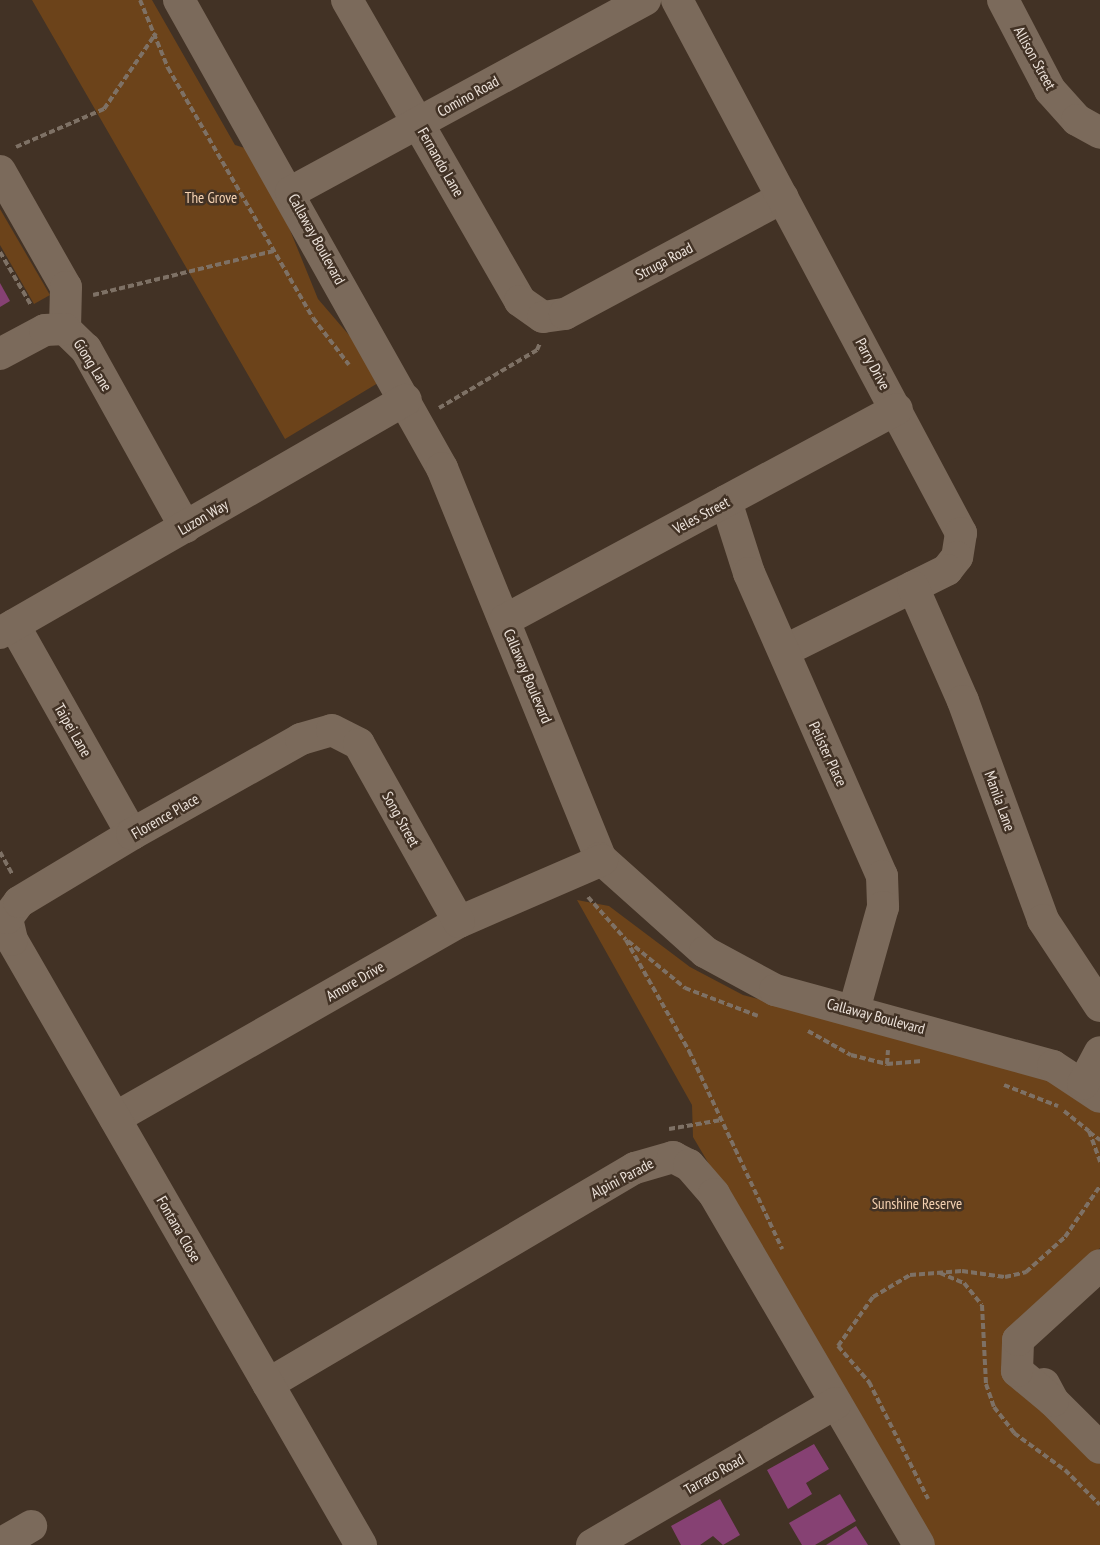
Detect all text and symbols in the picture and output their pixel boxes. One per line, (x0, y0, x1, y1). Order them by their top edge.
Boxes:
street label: Allison Street (1010, 23, 1060, 93)
street label: Comino Road (434, 72, 502, 120)
street label: Fernando Lane (414, 124, 468, 200)
park label: The Grove (185, 189, 237, 207)
street label: Callaway Boulevard (285, 190, 349, 288)
street label: Struga Road (632, 238, 696, 284)
street label: Parry Drive (852, 335, 894, 393)
street label: Giong Lane (70, 336, 116, 394)
street label: Veles Street (670, 493, 732, 537)
street label: Luzon Way (175, 495, 231, 539)
street label: Callaway Boulevard (500, 626, 556, 726)
street label: Taipei Lane (51, 700, 95, 760)
street label: Pelister Place (805, 719, 851, 789)
street label: Manila Lane (981, 768, 1019, 834)
street label: Song Street (379, 788, 423, 850)
street label: Florence Place (128, 789, 202, 843)
street label: Amore Drive (323, 957, 387, 1005)
street label: Callaway Boulevard (825, 994, 927, 1038)
street label: Alpini Parade (588, 1154, 656, 1202)
street label: Fontana Close (153, 1193, 205, 1265)
park label: Sunshine Reserve (872, 1195, 962, 1213)
street label: Tarraco Road (681, 1450, 747, 1498)

